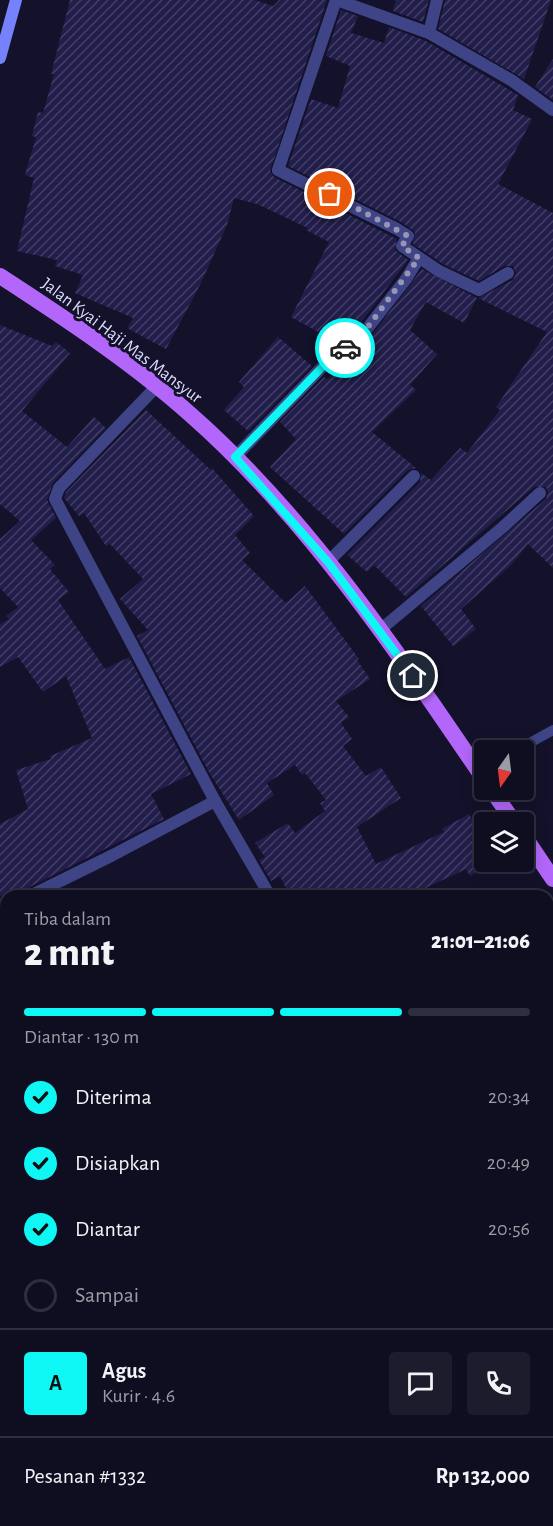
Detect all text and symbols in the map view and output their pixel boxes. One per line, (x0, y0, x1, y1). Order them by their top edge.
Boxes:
pin (304, 168, 355, 219)
icon: bag (313, 177, 346, 210)
street label: Jalan Kyai Haji Mas Mansyur (38, 275, 205, 407)
courier (315, 318, 375, 378)
icon: car (329, 332, 362, 365)
pin (387, 650, 438, 701)
icon: home (396, 659, 429, 692)
north arrow (474, 740, 534, 800)
map controls (474, 740, 534, 872)
button: layers (474, 812, 534, 872)
text: Tiba dalam (24, 909, 111, 929)
text: 21:01–21:06 (431, 930, 530, 952)
text: 2 mnt (24, 934, 114, 973)
text: Diantar · 130 m (24, 1027, 139, 1047)
icon: check (24, 1081, 57, 1114)
text: Diterima (75, 1086, 152, 1108)
text: 20:34 (488, 1087, 530, 1107)
icon: check (24, 1147, 57, 1180)
text: Disiapkan (75, 1152, 160, 1174)
text: 20:49 (487, 1153, 530, 1173)
icon: check (24, 1213, 57, 1246)
text: Diantar (75, 1218, 140, 1240)
text: 20:56 (488, 1219, 530, 1239)
text: Sampai (75, 1284, 139, 1306)
button: chat (389, 1352, 452, 1415)
button: phone (467, 1352, 530, 1415)
text: Agus (102, 1360, 146, 1382)
text: A (49, 1372, 62, 1394)
text: Kurir · 4.6 (102, 1386, 175, 1406)
text: Pesanan #1332 (24, 1465, 146, 1487)
text: Rp 132,000 (436, 1465, 530, 1487)

